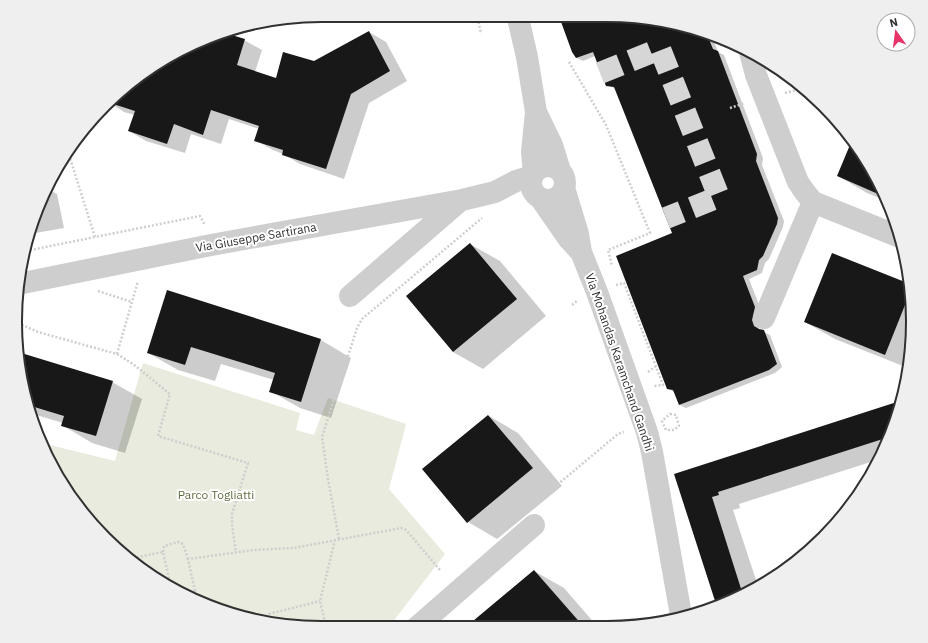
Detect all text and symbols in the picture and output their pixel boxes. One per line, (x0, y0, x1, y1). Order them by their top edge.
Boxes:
north arrow (876, 12, 916, 52)
text: N (888, 15, 899, 30)
street label: Via Giuseppe Sartirana (194, 219, 318, 255)
street label: Via Mohandas Karamchand Gandhi (582, 271, 658, 453)
park label: Parco Togliatti (178, 487, 254, 502)

